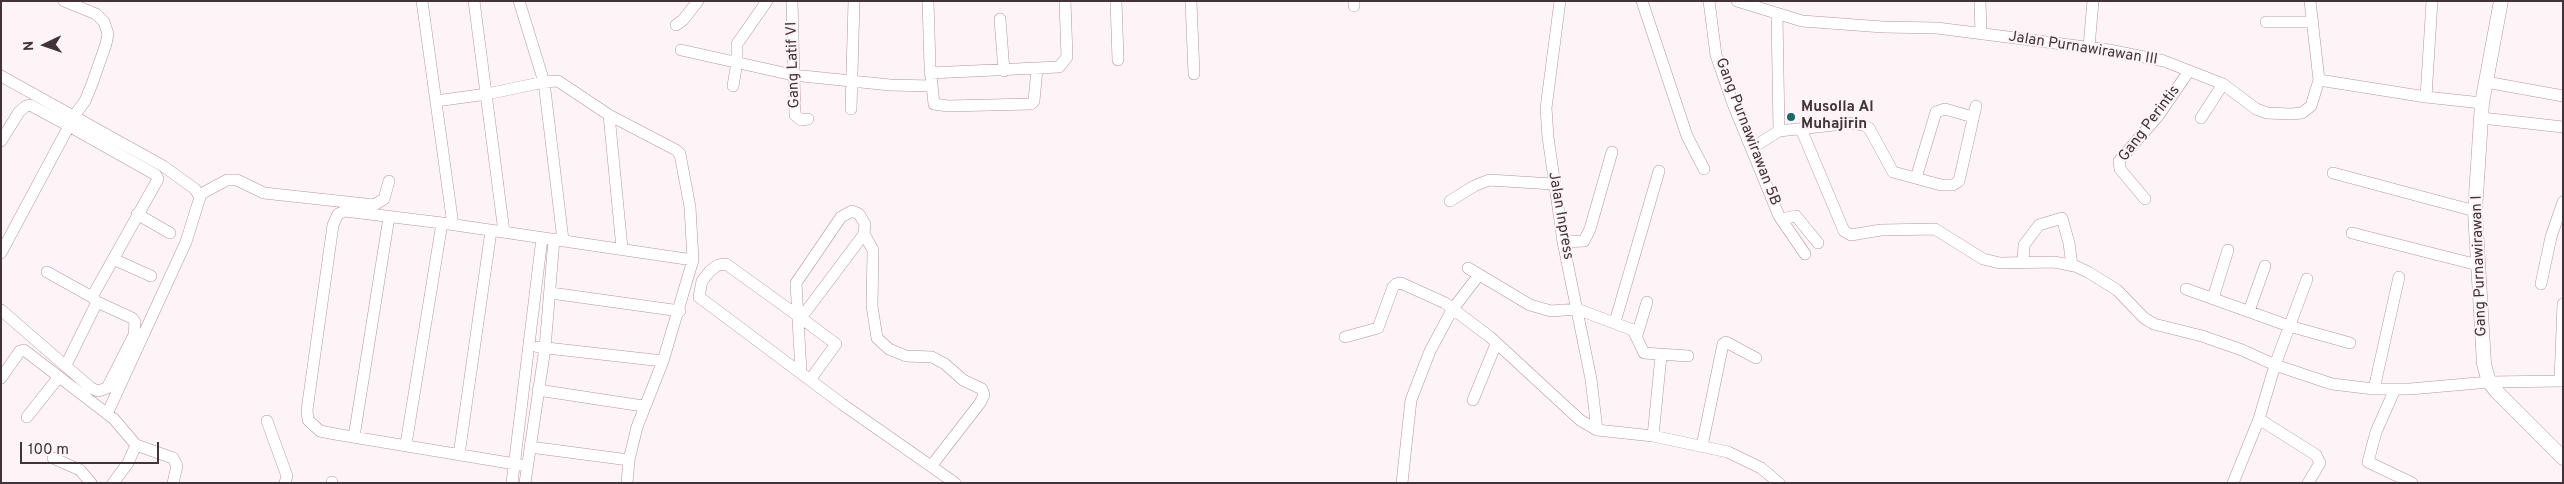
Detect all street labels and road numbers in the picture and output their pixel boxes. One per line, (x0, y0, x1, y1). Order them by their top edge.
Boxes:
street label: Gang Latif VI (783, 21, 805, 109)
street label: Jalan Purnawirawan III (2007, 28, 2159, 70)
street label: Gang Purnawirawan 5B (1711, 56, 1783, 208)
street label: Gang Perintis (2116, 82, 2184, 166)
street label: Jalan Inpress (1543, 171, 1577, 261)
street label: Gang Purnawirawan I (2469, 195, 2491, 337)

